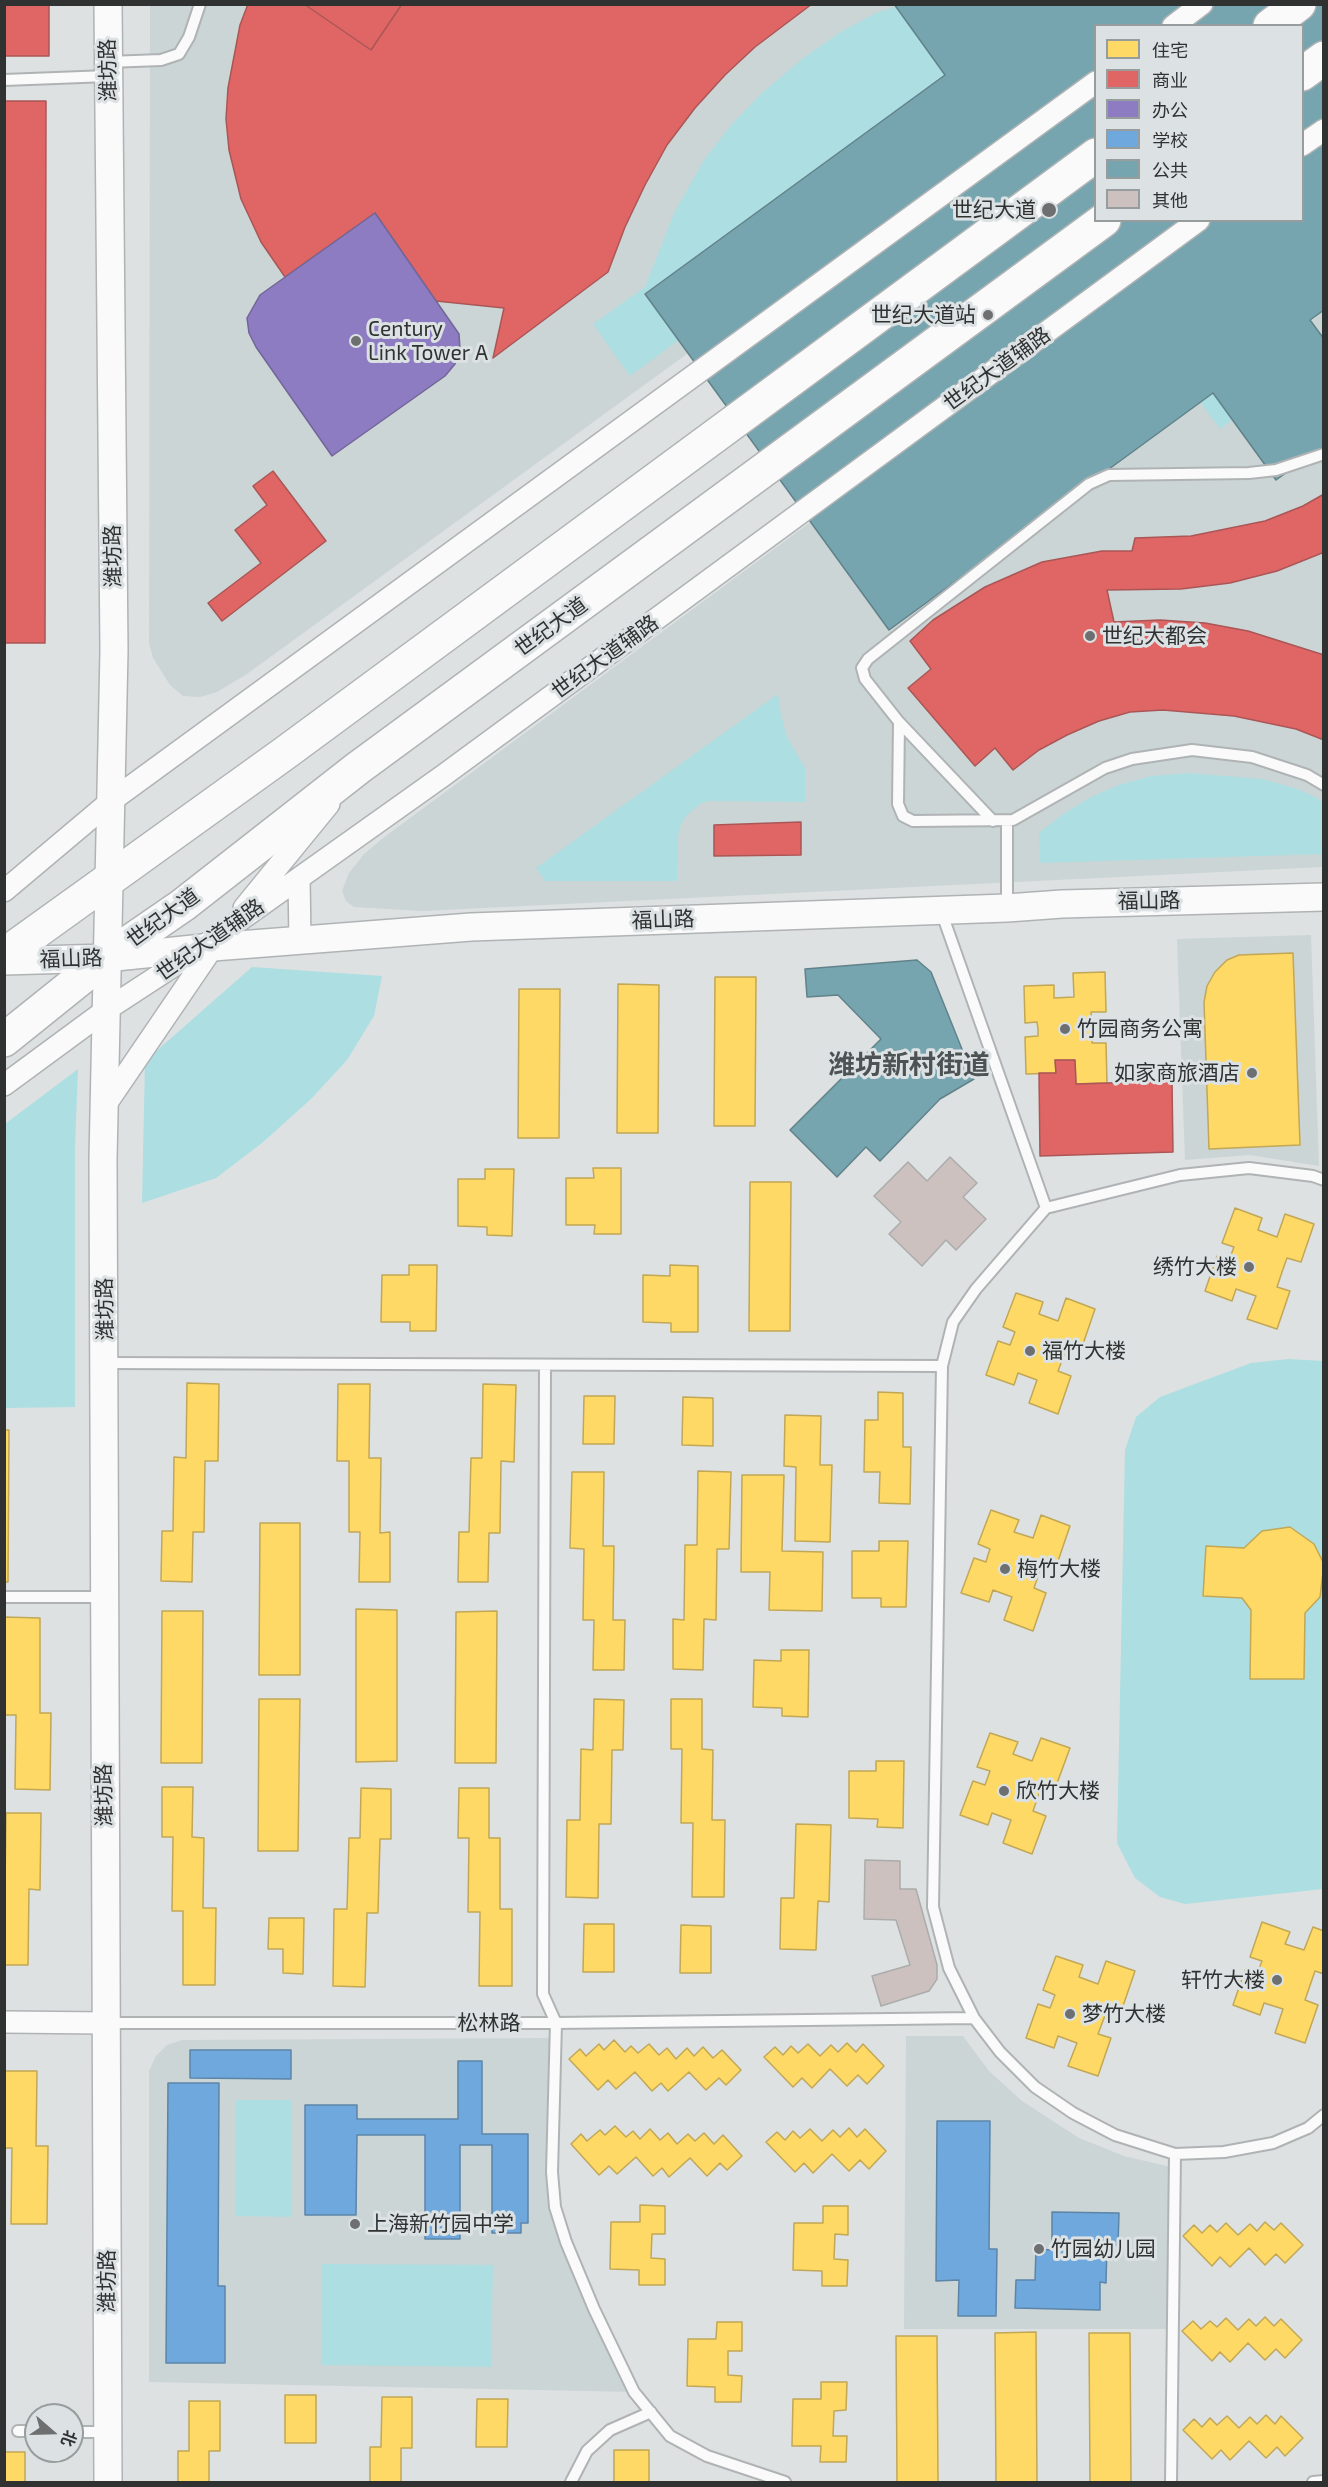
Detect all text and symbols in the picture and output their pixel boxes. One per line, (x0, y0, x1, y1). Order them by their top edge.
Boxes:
legend (1094, 24, 1304, 222)
street label: 潍坊路 (95, 38, 121, 102)
text: 住宅 (1152, 39, 1188, 61)
text: 商业 (1152, 69, 1188, 91)
text: 办公 (1152, 99, 1188, 121)
text: 学校 (1152, 129, 1188, 151)
text: 公共 (1152, 159, 1188, 181)
text: 其他 (1152, 189, 1188, 211)
place label: 世纪大道 (952, 197, 1036, 223)
marker: 世纪大道 (1040, 201, 1058, 219)
place label: 世纪大道站 (871, 302, 976, 328)
marker: 世纪大道站 (981, 308, 995, 322)
place label: Century Link Tower A (368, 316, 488, 366)
street label: 世纪大道辅路 (939, 322, 1055, 416)
marker: Century Link Tower A (349, 334, 363, 348)
street label: 潍坊路 (100, 524, 126, 588)
street label: 世纪大道 (510, 592, 592, 662)
street label: 世纪大道辅路 (547, 610, 663, 704)
place label: 世纪大都会 (1102, 623, 1207, 649)
marker: 世纪大都会 (1083, 629, 1097, 643)
street label: 世纪大道 (122, 883, 204, 953)
street label: 福山路 (1117, 888, 1181, 914)
street label: 世纪大道辅路 (151, 894, 269, 986)
street label: 福山路 (631, 906, 695, 934)
street label: 福山路 (39, 945, 103, 973)
place label: 竹园商务公寓 (1077, 1016, 1203, 1042)
marker: 竹园商务公寓 (1058, 1022, 1072, 1036)
district label: 潍坊新村街道 (828, 1049, 990, 1081)
place label: 如家商旅酒店 (1114, 1060, 1240, 1086)
marker: 如家商旅酒店 (1245, 1066, 1259, 1080)
place label: 绣竹大楼 (1153, 1254, 1237, 1280)
marker: 绣竹大楼 (1242, 1260, 1256, 1274)
street label: 潍坊路 (92, 1277, 118, 1341)
place label: 福竹大楼 (1042, 1338, 1126, 1364)
marker: 福竹大楼 (1023, 1344, 1037, 1358)
place label: 梅竹大楼 (1017, 1556, 1101, 1582)
marker: 梅竹大楼 (998, 1562, 1012, 1576)
street label: 潍坊路 (91, 1763, 117, 1827)
place label: 欣竹大楼 (1016, 1778, 1100, 1804)
marker: 欣竹大楼 (997, 1784, 1011, 1798)
place label: 轩竹大楼 (1181, 1967, 1265, 1993)
marker: 轩竹大楼 (1270, 1973, 1284, 1987)
place label: 梦竹大楼 (1082, 2001, 1166, 2027)
marker: 梦竹大楼 (1063, 2007, 1077, 2021)
street label: 松林路 (458, 2010, 520, 2036)
place label: 上海新竹园中学 (367, 2211, 514, 2237)
marker: 上海新竹园中学 (348, 2217, 362, 2231)
place label: 竹园幼儿园 (1051, 2236, 1156, 2262)
marker: 竹园幼儿园 (1032, 2242, 1046, 2256)
street label: 潍坊路 (94, 2250, 120, 2312)
north arrow (24, 2403, 84, 2463)
text: 北 (58, 2428, 81, 2449)

